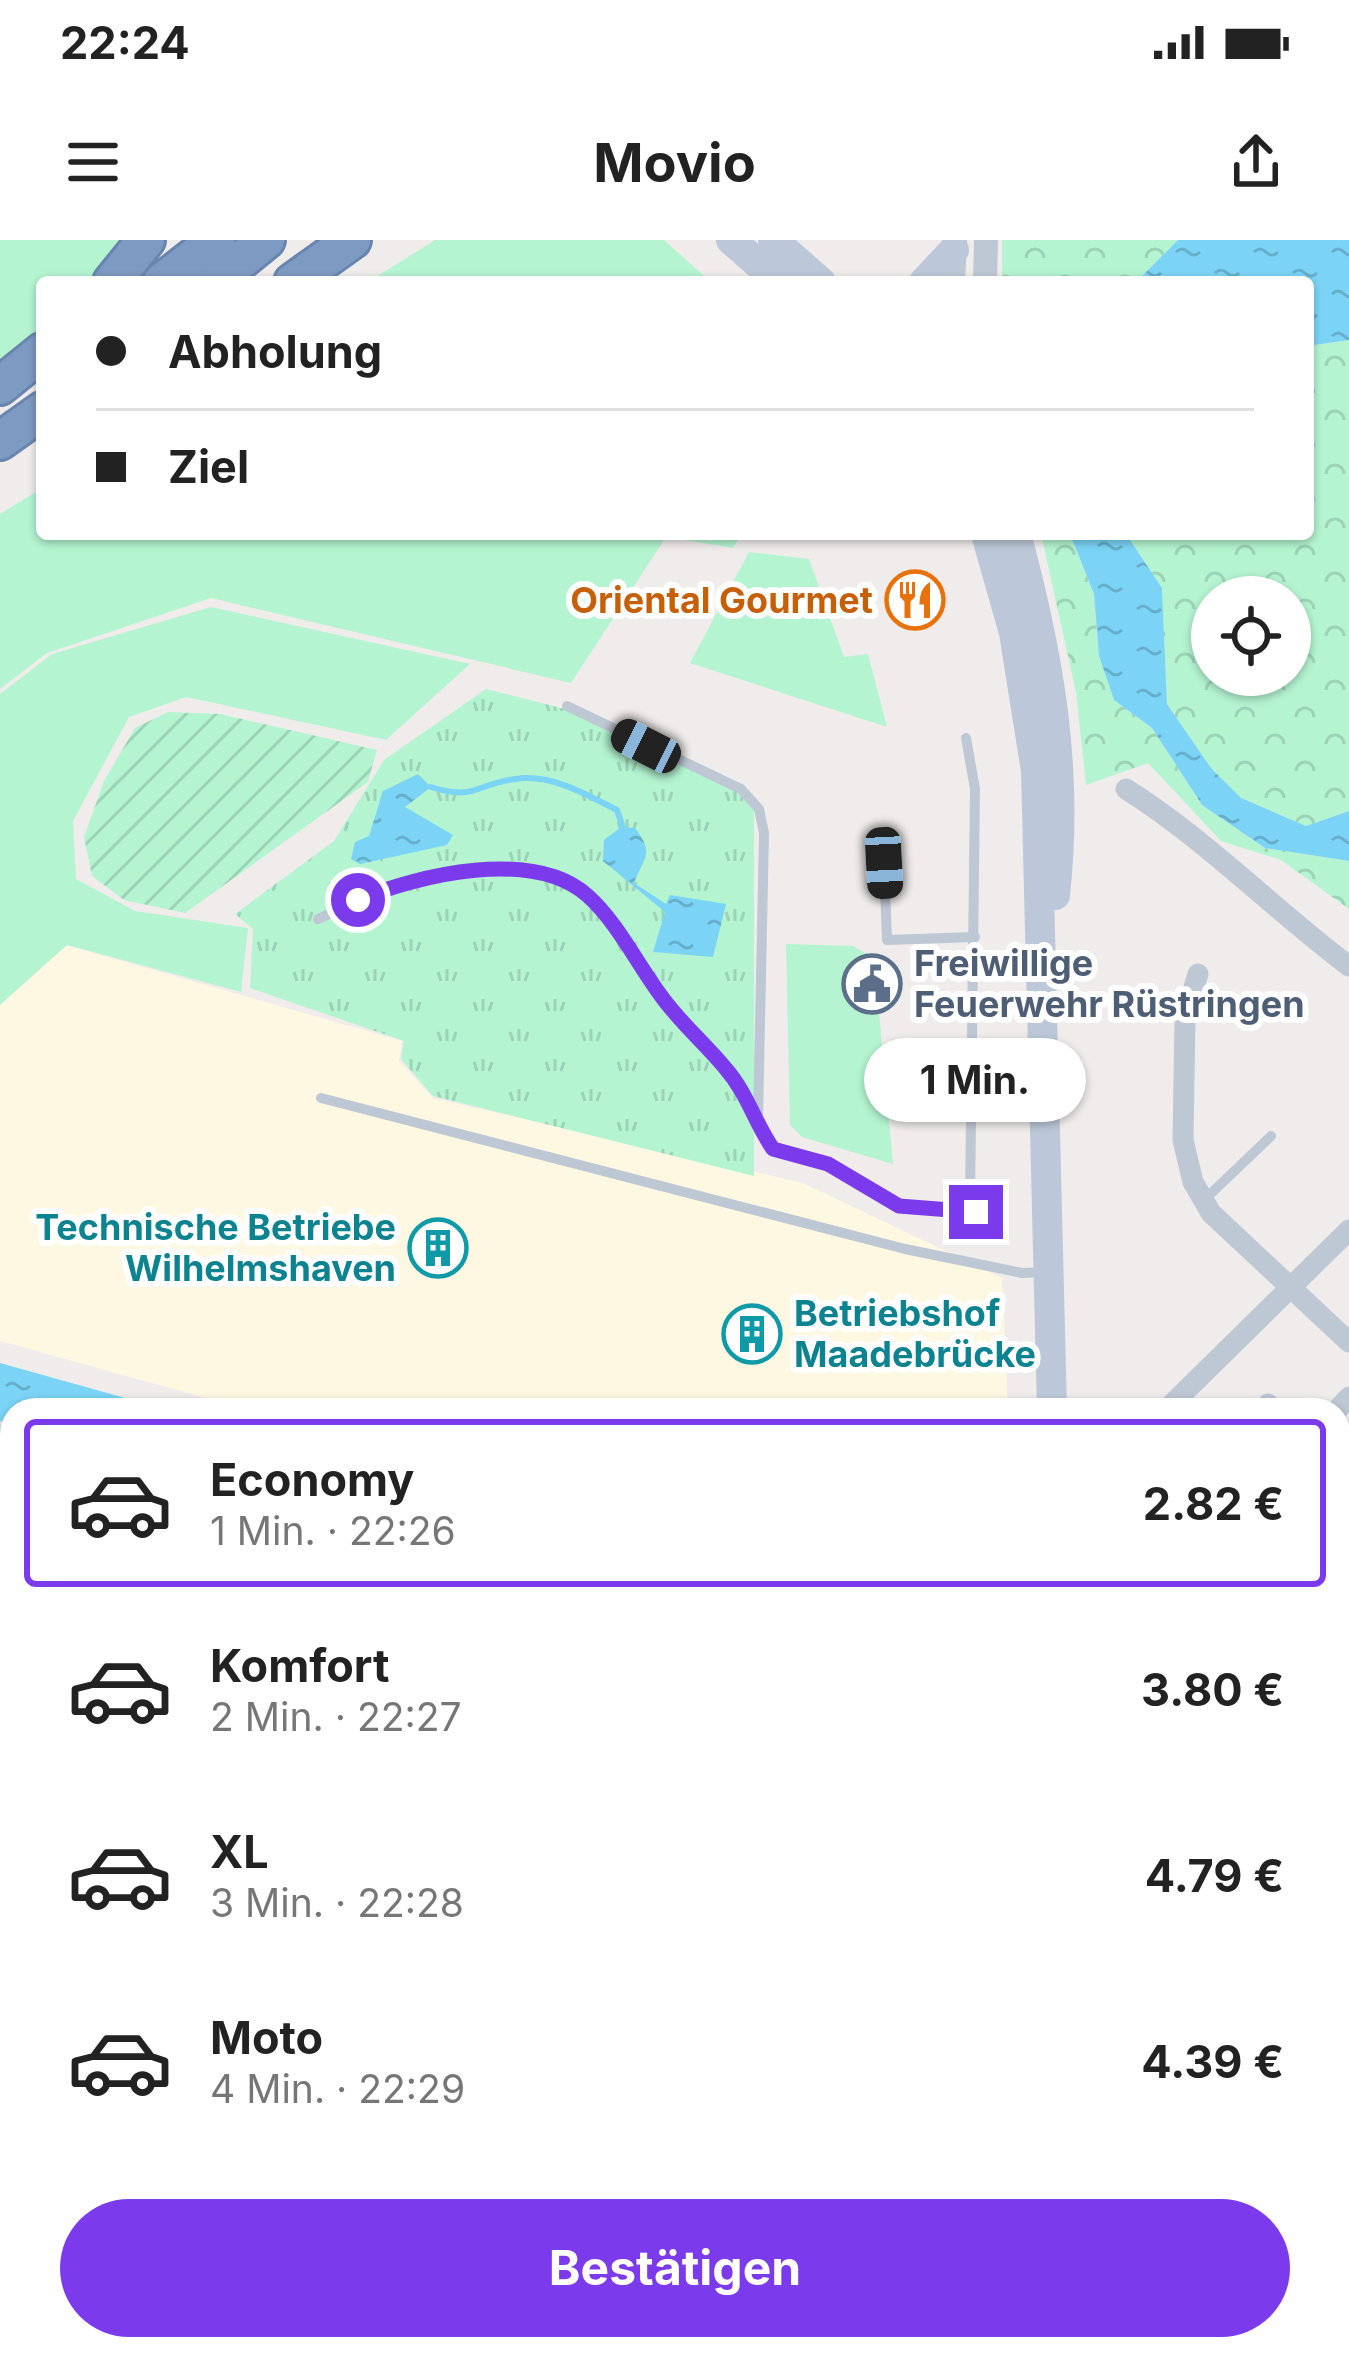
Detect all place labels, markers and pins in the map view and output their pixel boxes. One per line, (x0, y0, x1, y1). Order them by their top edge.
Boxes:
restaurant icon: Oriental Gourmet (884, 569, 946, 631)
place label: Oriental Gourmet (570, 578, 873, 622)
place label: Freiwillige Feuerwehr Rüstringen (914, 941, 1305, 1026)
public building icon: Freiwillige Feuerwehr Rüstringen (841, 953, 903, 1015)
place label: Technische Betriebe Wilhelmshaven (35, 1205, 396, 1290)
building icon: Technische Betriebe Wilhelmshaven (407, 1217, 469, 1279)
place label: Betriebshof Maadebrücke (794, 1291, 1036, 1376)
building icon: Betriebshof Maadebrücke (721, 1303, 783, 1365)

